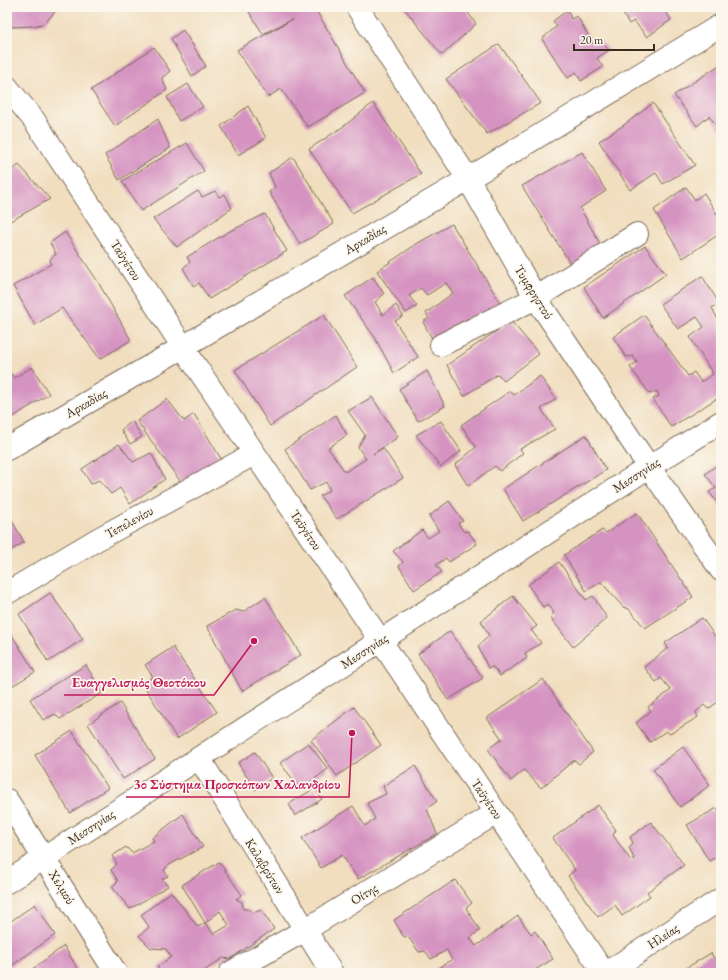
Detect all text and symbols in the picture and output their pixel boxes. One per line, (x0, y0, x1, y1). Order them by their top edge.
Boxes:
scale bar (574, 26, 654, 52)
text: 20 m (580, 32, 604, 48)
street label: Αρκαδίας (340, 220, 389, 258)
street label: Ταϋγέτου (107, 236, 146, 284)
street label: Τυμφρηστού (511, 262, 558, 323)
street label: Αρκαδίας (61, 384, 110, 422)
street label: Μεσσηνίας (609, 453, 663, 497)
street label: Τεπελενίου (102, 502, 156, 542)
street label: Ταϋγέτου (286, 507, 326, 554)
street label: Μεσσηνίας (337, 629, 391, 673)
callout: Ευαγγελισμός Θεοτόκου (64, 669, 214, 695)
text: Ευαγγελισμός Θεοτόκου (72, 673, 207, 691)
callout: 3ο Σύστημα Προσκόπων Χαλανδρίου (126, 771, 349, 797)
text: 3ο Σύστημα Προσκόπων Χαλανδρίου (134, 775, 341, 793)
street label: Ταϋγέτου (467, 776, 507, 823)
street label: Μεσσηνίας (64, 805, 118, 849)
street label: Καλαβρύτων (241, 835, 289, 897)
street label: Χελμού (44, 866, 79, 908)
street label: Οίτης (347, 879, 381, 909)
street label: Ηλείας (644, 919, 682, 953)

